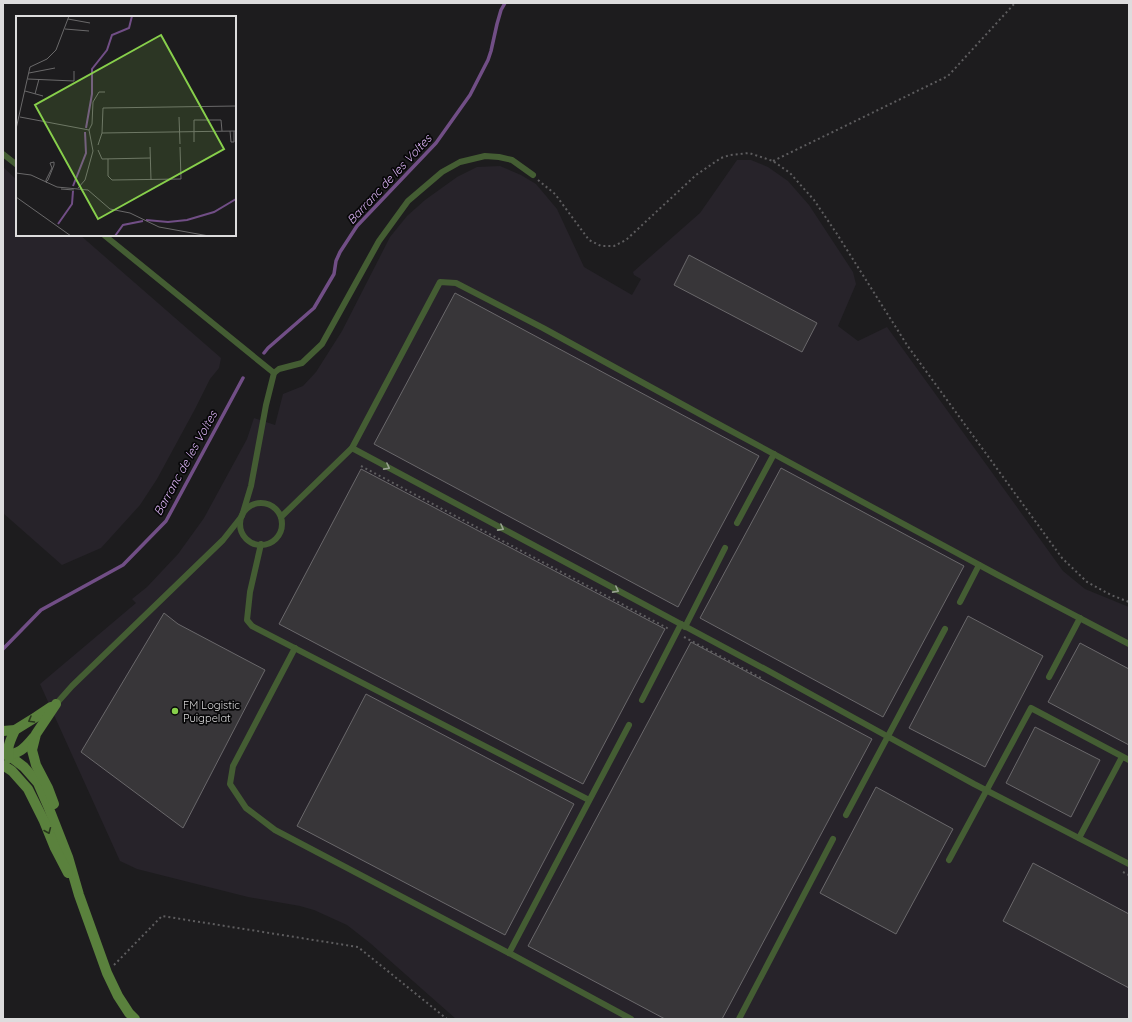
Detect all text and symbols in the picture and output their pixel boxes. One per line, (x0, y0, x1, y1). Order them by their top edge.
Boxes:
inset map (16, 16, 236, 236)
water label: Barranc de les Voltes (343, 130, 436, 227)
water label: Barranc de les Voltes (150, 407, 221, 518)
one-way arrow (382, 462, 390, 469)
one-way arrow (497, 523, 504, 531)
one-way arrow (612, 585, 619, 592)
place label: FM Logistic Puigpelat (183, 698, 240, 725)
marker: FM Logistic Puigpelat (170, 706, 180, 716)
one-way arrow (28, 716, 35, 723)
one-way arrow (43, 827, 51, 834)

